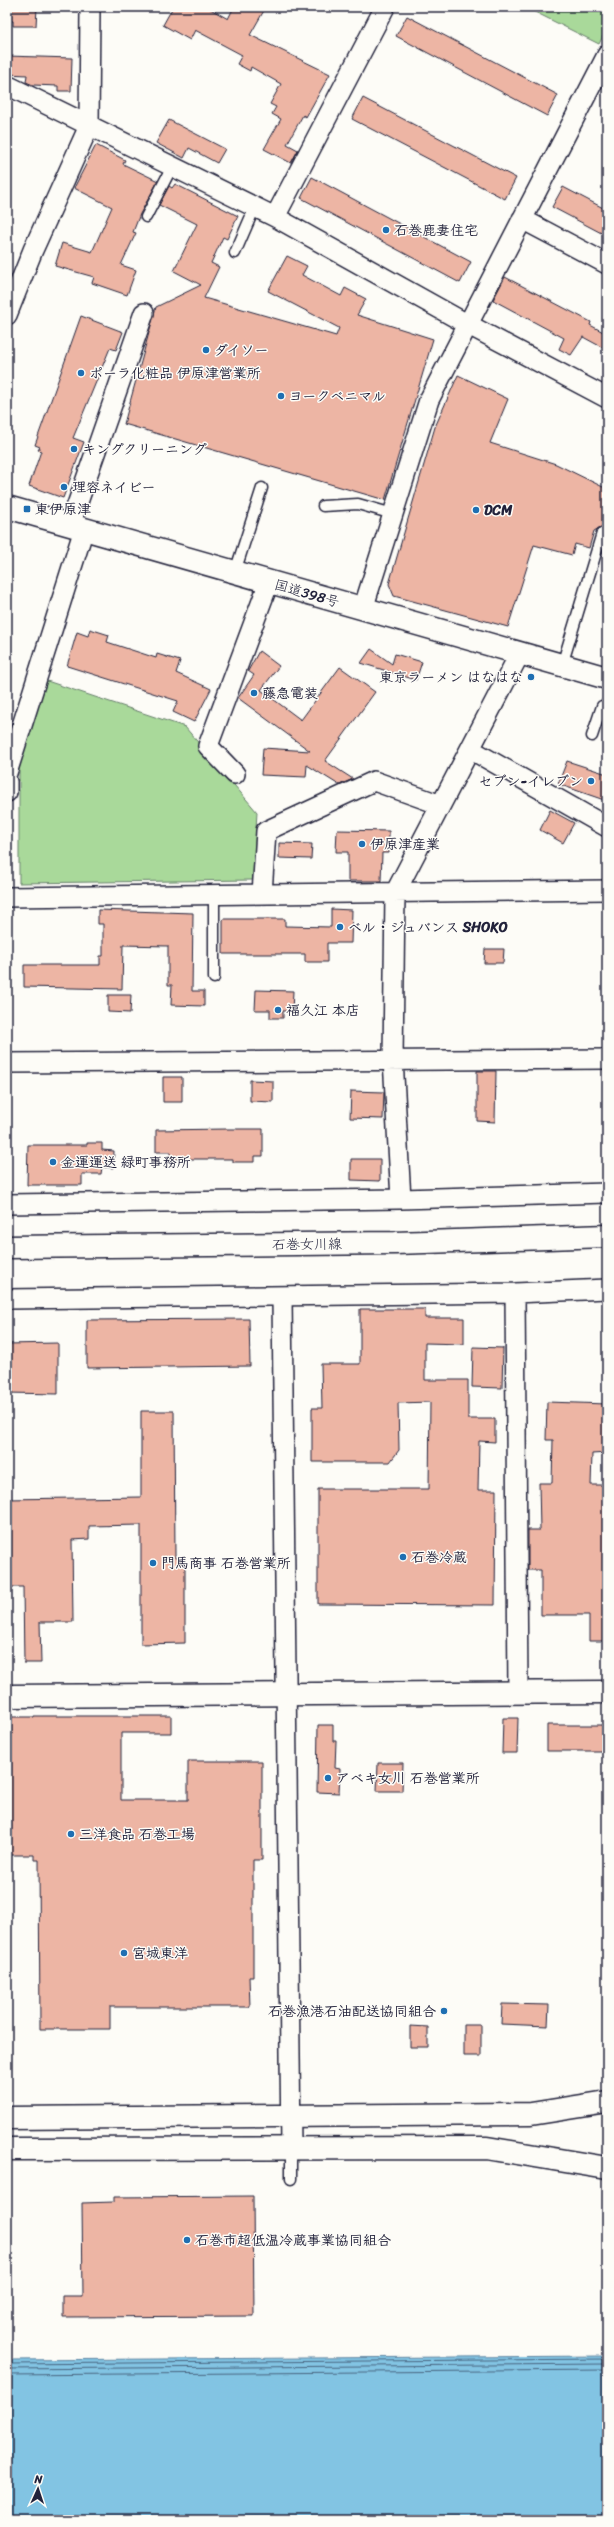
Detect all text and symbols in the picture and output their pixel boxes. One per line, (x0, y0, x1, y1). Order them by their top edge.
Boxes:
place label: 石巻鹿妻住宅 (394, 218, 478, 243)
marker: 石巻鹿妻住宅 (381, 225, 391, 235)
place label: ダイソー (214, 338, 269, 363)
marker: ダイソー (201, 345, 211, 355)
place label: ポーラ化粧品 伊原津営業所 (89, 361, 261, 386)
marker: ポーラ化粧品 伊原津営業所 (76, 368, 86, 378)
place label: ヨークベニマル (289, 384, 386, 409)
marker: ヨークベニマル (276, 391, 286, 401)
place label: キングクリーニング (82, 437, 207, 462)
marker: キングクリーニング (69, 444, 79, 454)
place label: 理容ネイビー (72, 475, 155, 500)
marker: 理容ネイビー (59, 482, 69, 492)
place label: 東伊原津 (35, 497, 91, 522)
place label: DCM (484, 498, 513, 523)
marker: 東伊原津 (22, 504, 32, 514)
marker: DCM (471, 505, 481, 515)
street label: 国道398号 (271, 572, 342, 615)
place label: 東京ラーメン はなはな (379, 665, 523, 690)
marker: 東京ラーメン はなはな (526, 672, 536, 682)
place label: 藤急電装 (262, 681, 318, 706)
marker: 藤急電装 (249, 688, 259, 698)
place label: セブン-イレブン (479, 769, 583, 794)
marker: セブン-イレブン (586, 776, 596, 786)
place label: 伊原津産業 (370, 832, 440, 857)
marker: 伊原津産業 (357, 839, 367, 849)
place label: ベル・ジュバンス SHOKO (348, 915, 508, 940)
marker: ベル・ジュバンス SHOKO (335, 922, 345, 932)
place label: 福久江 本店 (286, 998, 360, 1023)
marker: 福久江 本店 (273, 1005, 283, 1015)
place label: 金運運送 緑町事務所 (61, 1150, 191, 1175)
marker: 金運運送 緑町事務所 (48, 1157, 58, 1167)
street label: 石巻女川線 (272, 1231, 342, 1258)
place label: 石巻冷蔵 (411, 1545, 467, 1570)
place label: 門馬商事 石巻営業所 (161, 1551, 291, 1576)
marker: 石巻冷蔵 (398, 1552, 408, 1562)
marker: 門馬商事 石巻営業所 (148, 1558, 158, 1568)
place label: アベキ女川 石巻営業所 (336, 1766, 480, 1791)
marker: アベキ女川 石巻営業所 (323, 1773, 333, 1783)
place label: 三洋食品 石巻工場 (79, 1822, 195, 1847)
marker: 三洋食品 石巻工場 (66, 1829, 76, 1839)
place label: 宮城東洋 (132, 1941, 188, 1966)
marker: 宮城東洋 (119, 1948, 129, 1958)
place label: 石巻漁港石油配送協同組合 (268, 1999, 436, 2024)
marker: 石巻漁港石油配送協同組合 (439, 2006, 449, 2016)
place label: 石巻市超低温冷蔵事業協同組合 (195, 2228, 391, 2253)
marker: 石巻市超低温冷蔵事業協同組合 (182, 2235, 192, 2245)
north arrow (18, 2469, 58, 2509)
text: N (33, 2470, 43, 2489)

